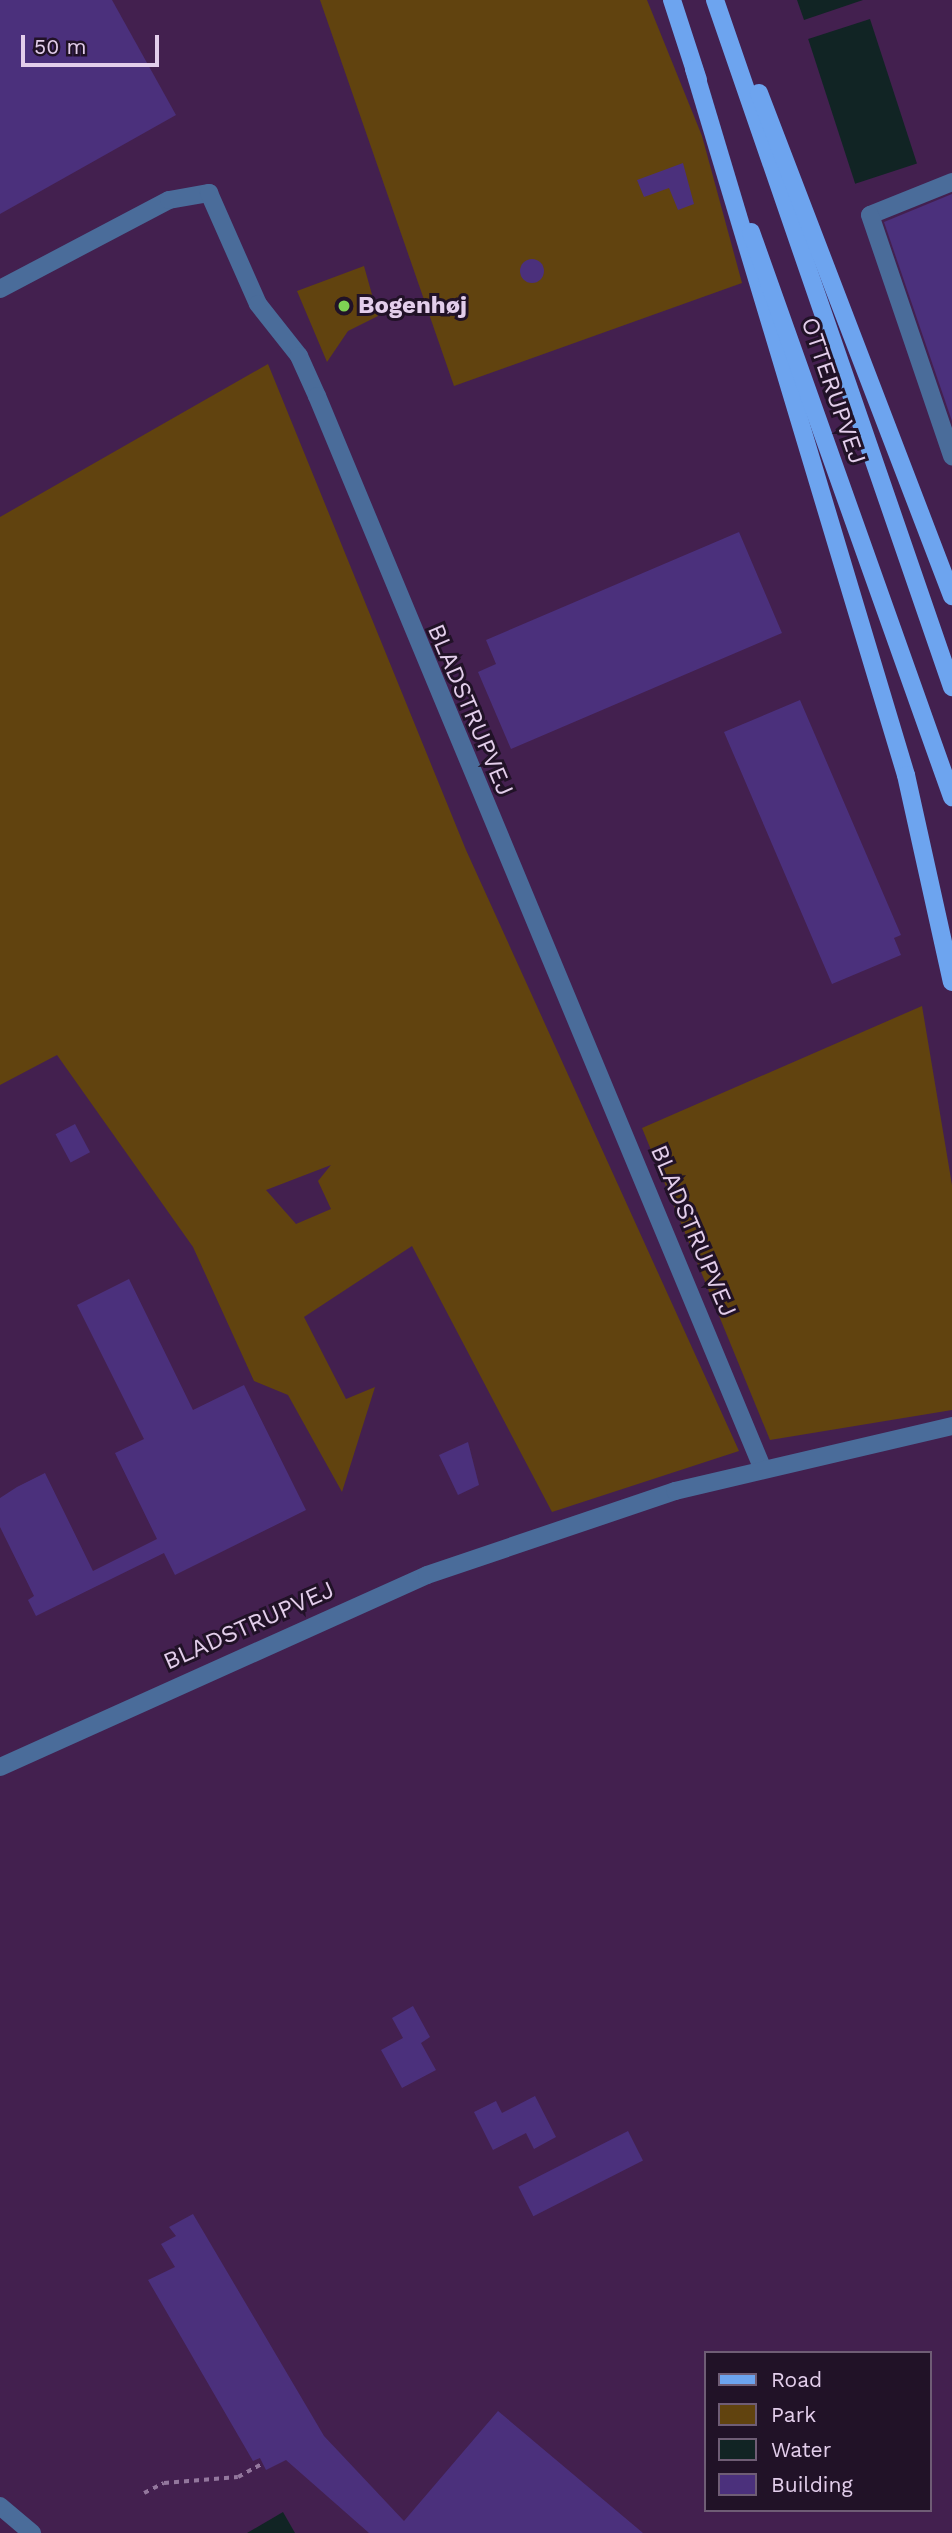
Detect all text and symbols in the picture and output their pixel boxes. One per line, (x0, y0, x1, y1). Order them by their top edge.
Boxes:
scale bar (24, 21, 163, 65)
text: 50 m (34, 34, 86, 59)
place label: Bogenhøj (358, 292, 467, 320)
marker: Bogenhøj (336, 298, 352, 314)
street label: OTTERUPVEJ (794, 314, 872, 468)
street label: BLADSTRUPVEJ (421, 620, 519, 800)
street label: BLADSTRUPVEJ (644, 1141, 742, 1321)
street label: BLADSTRUPVEJ (159, 1575, 339, 1677)
legend (704, 2351, 931, 2512)
text: Road (771, 2367, 822, 2392)
text: Park (771, 2402, 816, 2427)
text: Water (771, 2437, 831, 2462)
text: Building (771, 2472, 853, 2497)

